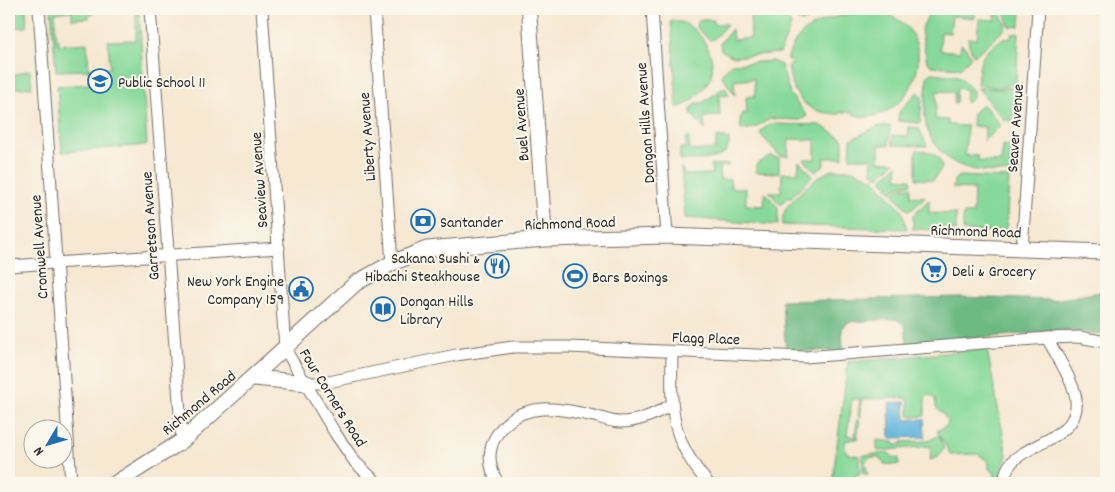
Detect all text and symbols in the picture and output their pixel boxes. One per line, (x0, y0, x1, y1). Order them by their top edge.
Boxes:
street label: Dongan Hills Avenue (631, 62, 662, 184)
school or university icon: Public School 11 (87, 68, 113, 94)
place label: Public School 11 (118, 72, 205, 95)
street label: Seaver Avenue (1002, 83, 1031, 173)
street label: Buel Avenue (508, 88, 537, 162)
street label: Liberty Avenue (354, 92, 383, 182)
street label: Seaview Avenue (246, 131, 275, 229)
street label: Garretson Avenue (136, 171, 167, 281)
street label: Cromwell Avenue (25, 194, 56, 300)
bank icon: Santander (410, 208, 436, 234)
street label: Richmond Road (524, 211, 616, 238)
place label: Santander (440, 212, 503, 235)
street label: Richmond Road (930, 219, 1022, 246)
place label: Sakana Sushi & Hibachi Steakhouse (365, 248, 480, 289)
restaurant icon: Sakana Sushi & Hibachi Steakhouse (484, 253, 510, 279)
supermarket icon: Deli & Grocery (921, 257, 947, 283)
place label: Deli & Grocery (952, 261, 1036, 284)
sports icon: Bars Boxings (562, 263, 588, 289)
place label: Bars Boxings (592, 267, 668, 290)
place label: New York Engine Company 159 (187, 271, 284, 312)
public building icon: New York Engine Company 159 (288, 276, 314, 302)
place label: Dongan Hills Library (400, 291, 474, 332)
library icon: Dongan Hills Library (370, 296, 396, 322)
street label: Flagg Place (671, 327, 740, 352)
street label: Four Corners Road (292, 345, 371, 452)
street label: Richmond Road (157, 366, 242, 442)
north arrow (22, 420, 72, 470)
text: N (29, 442, 49, 460)

